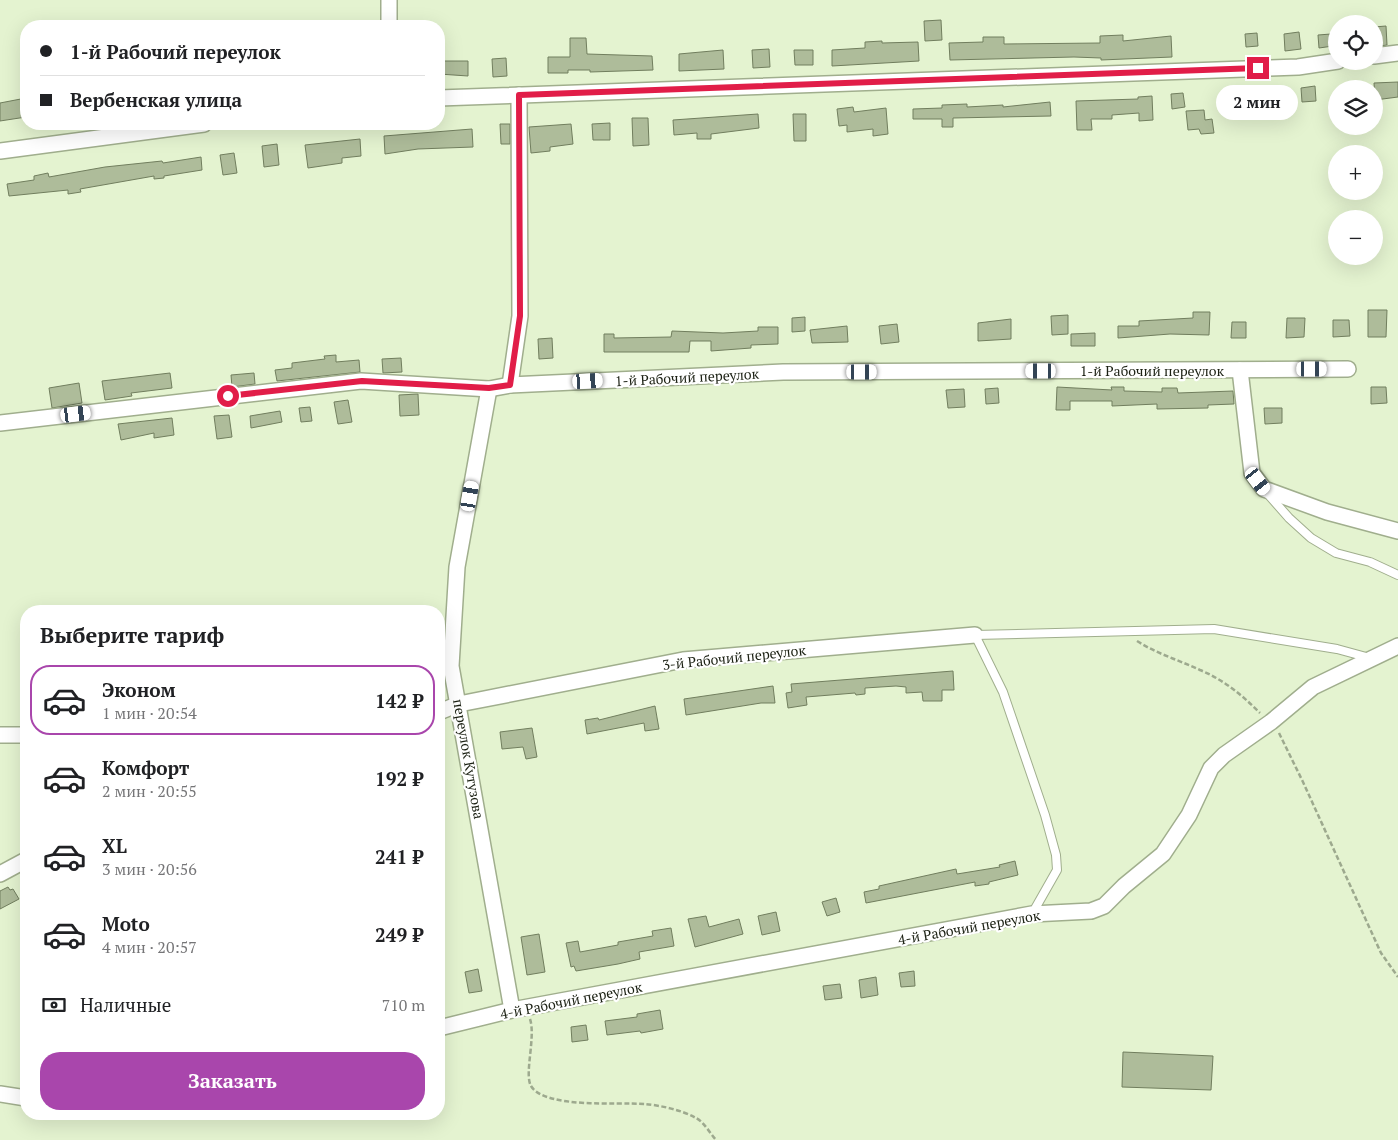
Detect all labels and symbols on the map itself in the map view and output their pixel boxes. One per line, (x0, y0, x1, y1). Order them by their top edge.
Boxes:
route end (1247, 57, 1269, 79)
callout: 2 мин (1217, 86, 1299, 120)
street label: 1-й Рабочий переулок (1080, 361, 1225, 380)
car (1297, 362, 1327, 377)
street label: 1-й Рабочий переулок (615, 364, 760, 390)
car (1026, 364, 1056, 379)
car (847, 365, 877, 380)
car (572, 373, 603, 389)
route start (217, 385, 239, 407)
car (60, 405, 91, 423)
car (1242, 465, 1273, 497)
car (460, 480, 479, 512)
street label: 3-й Рабочий переулок (661, 640, 807, 674)
street label: переулок Кутузова (449, 698, 489, 820)
street label: 4-й Рабочий переулок (896, 905, 1042, 949)
street label: 4-й Рабочий переулок (498, 977, 644, 1023)

